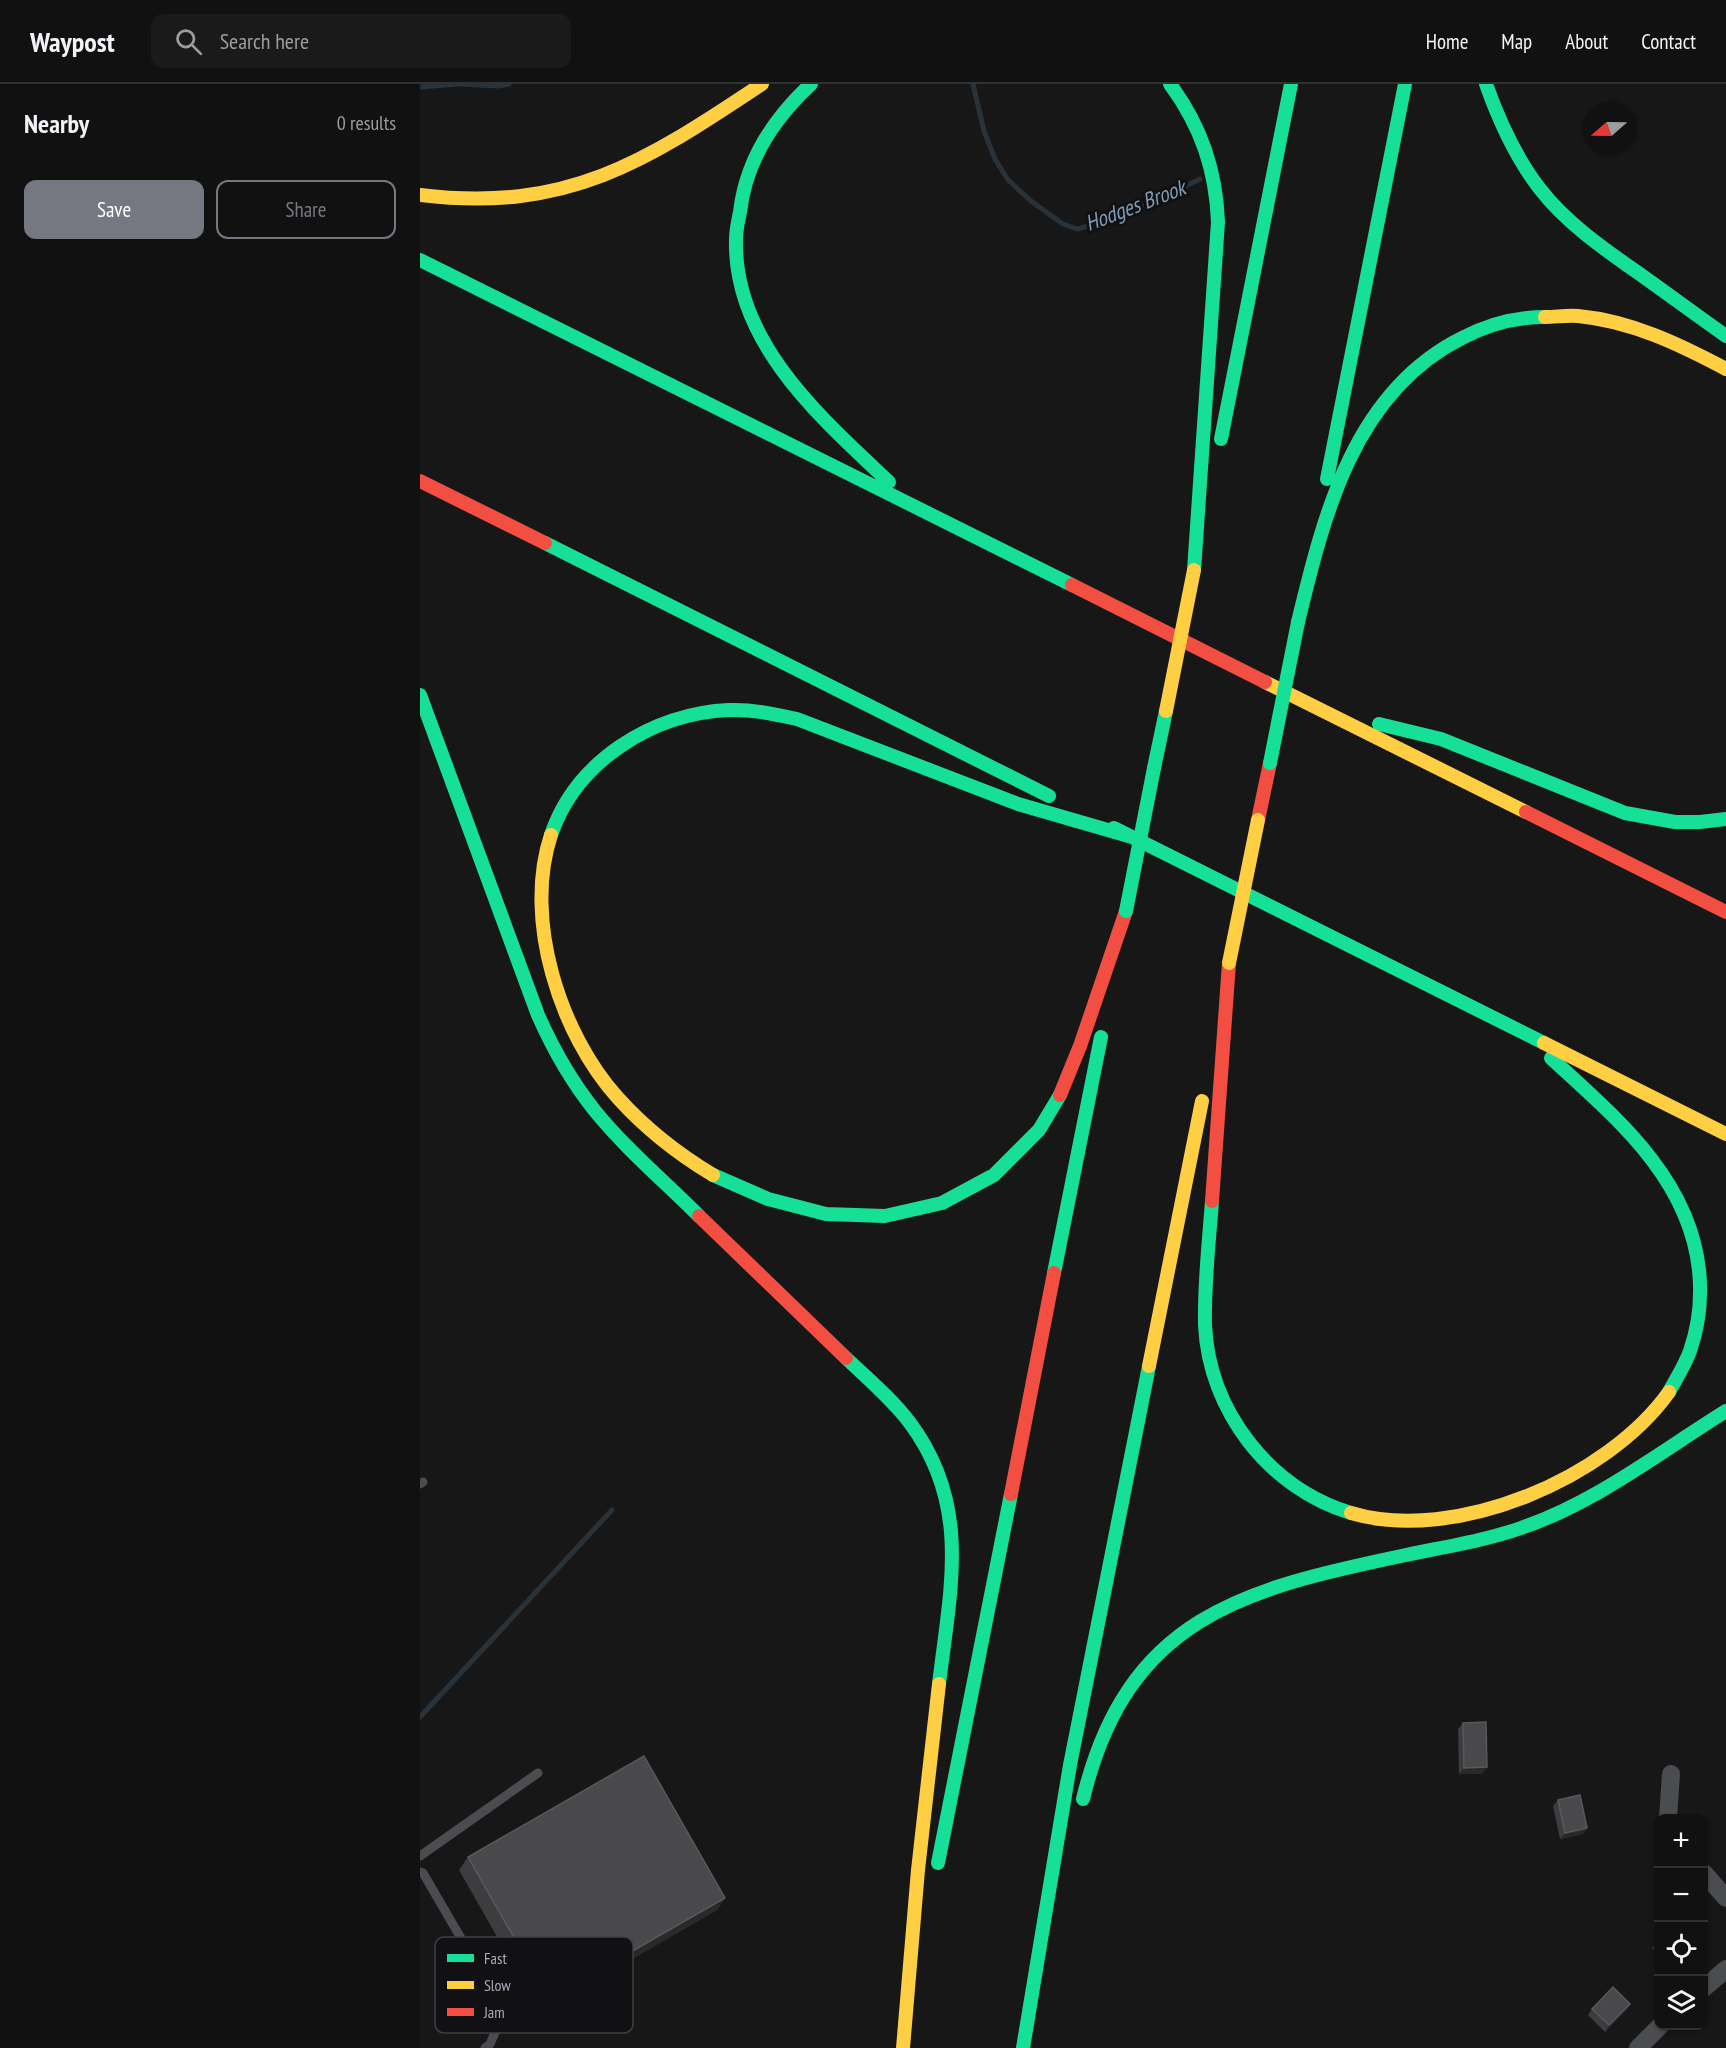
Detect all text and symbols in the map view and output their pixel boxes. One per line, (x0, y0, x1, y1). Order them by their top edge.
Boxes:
search box (151, 14, 571, 68)
text: Waypost (30, 23, 115, 60)
icon: search (172, 25, 205, 58)
text: Search here (220, 27, 309, 55)
text: Home (1426, 28, 1468, 55)
text: Map (1501, 28, 1532, 55)
text: About (1565, 28, 1608, 55)
text: Contact (1641, 28, 1696, 55)
north arrow (1582, 102, 1636, 156)
text: Nearby (24, 107, 89, 140)
text: 0 results (337, 110, 396, 136)
water label: Hodges Brook (1081, 172, 1192, 237)
button: Save (24, 180, 204, 239)
button: Share (216, 180, 396, 239)
map controls (1654, 1814, 1708, 2030)
button: + (1654, 1814, 1708, 1868)
button: − (1654, 1868, 1708, 1922)
button: locate (1654, 1922, 1708, 1976)
legend (435, 1937, 633, 2033)
text: Fast (484, 1948, 507, 1968)
text: Slow (484, 1975, 511, 1995)
button: layers (1654, 1976, 1708, 2030)
text: Jam (483, 2002, 505, 2022)

